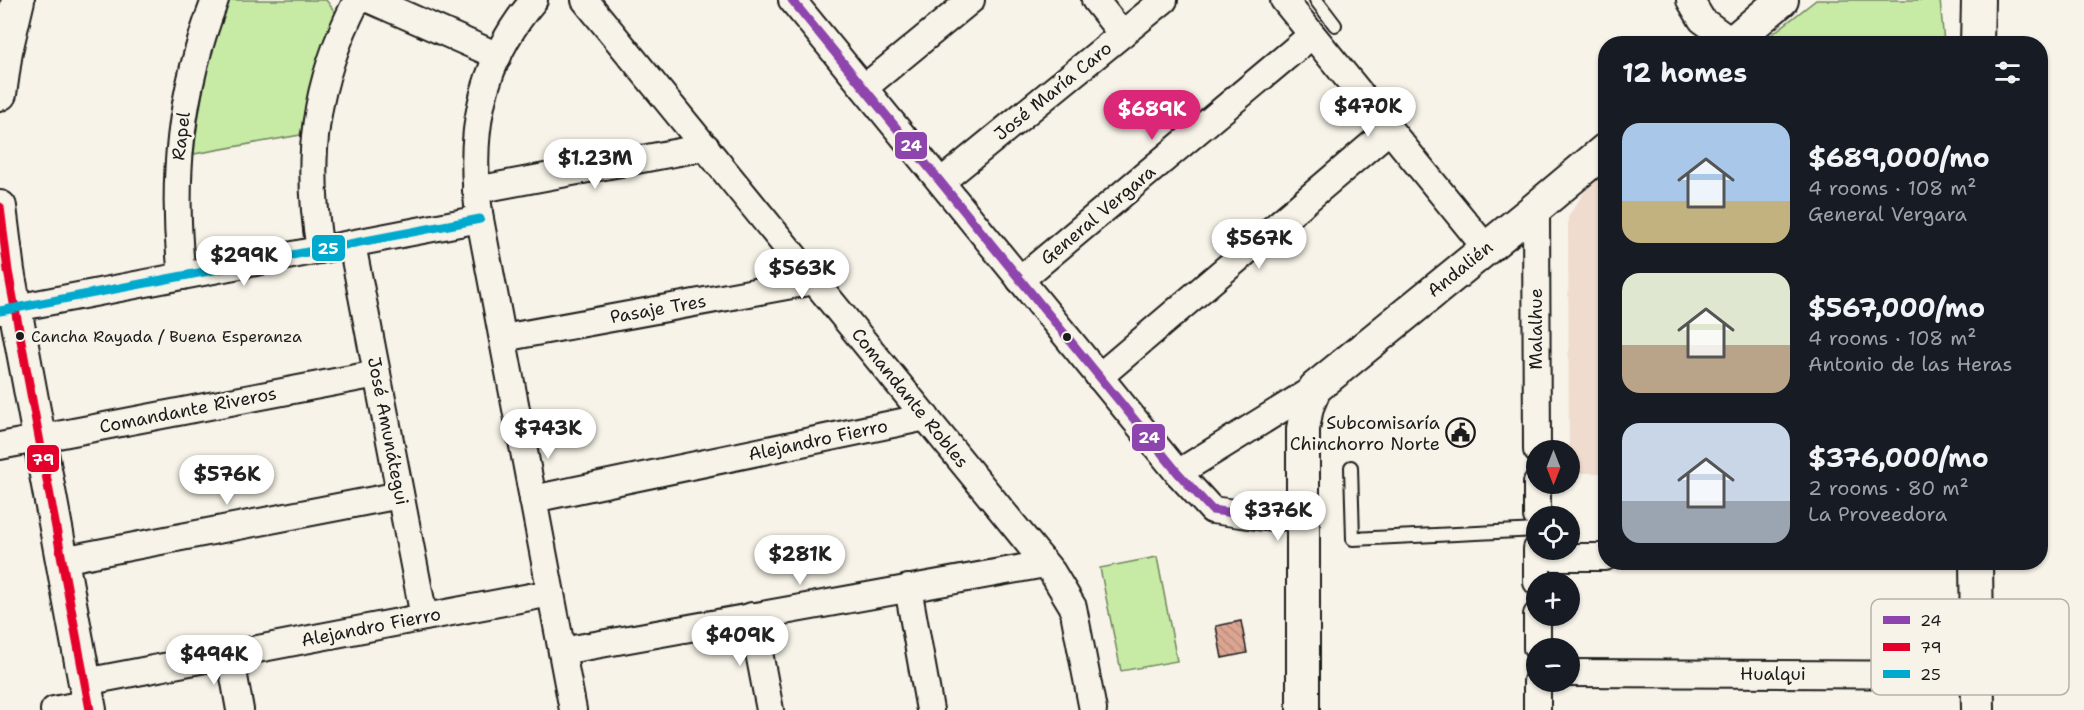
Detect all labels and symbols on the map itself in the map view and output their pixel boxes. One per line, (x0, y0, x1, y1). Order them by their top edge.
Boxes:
street label: José María Caro (989, 36, 1117, 146)
pin: $470K (1326, 87, 1410, 138)
pin: $689K (1110, 90, 1194, 141)
street label: Rapel (166, 110, 196, 162)
line badge: 24 (894, 131, 928, 160)
text: 24 (900, 135, 922, 156)
pin: $1.23M (546, 139, 644, 190)
street label: General Vergara (1035, 160, 1161, 270)
pin: $567K (1217, 219, 1301, 270)
line badge: 25 (311, 234, 346, 262)
street label: Andalién (1422, 235, 1498, 303)
pin: $299K (202, 236, 286, 287)
text: 25 (317, 238, 339, 259)
pin: $563K (760, 249, 844, 300)
street label: Malalhue (1524, 288, 1548, 370)
street label: Pasaje Tres (608, 289, 708, 329)
street label: Comandante Robles (846, 323, 974, 473)
place label: Cancha Rayada / Buena Esperanza (31, 326, 302, 347)
marker: Cancha Rayada / Buena Esperanza (14, 330, 26, 342)
unlabelled marker (1061, 331, 1073, 343)
street label: José Amunátegui (362, 355, 414, 507)
street label: Comandante Riveros (97, 381, 279, 439)
pin: $743K (506, 409, 590, 460)
place label: Subcomisaría Chinchorro Norte (1290, 411, 1440, 456)
street label: Alejandro Fierro (746, 414, 890, 466)
public building icon: Subcomisaría Chinchorro Norte (1445, 417, 1477, 449)
line badge: 24 (1131, 423, 1166, 452)
text: 24 (1138, 427, 1160, 448)
north arrow (1526, 440, 1580, 494)
line badge: 79 (26, 444, 60, 473)
text: 79 (32, 449, 54, 470)
pin: $576K (185, 455, 269, 506)
pin: $376K (1236, 491, 1320, 542)
pin: $281K (758, 535, 842, 586)
legend (1871, 599, 2069, 695)
street label: Alejandro Fierro (299, 602, 443, 652)
text: 24 (1920, 610, 1941, 631)
pin: $409K (698, 616, 782, 667)
pin: $494K (172, 635, 256, 686)
text: 79 (1920, 637, 1942, 658)
street label: Hualqui (1740, 662, 1806, 686)
text: 25 (1920, 664, 1941, 685)

